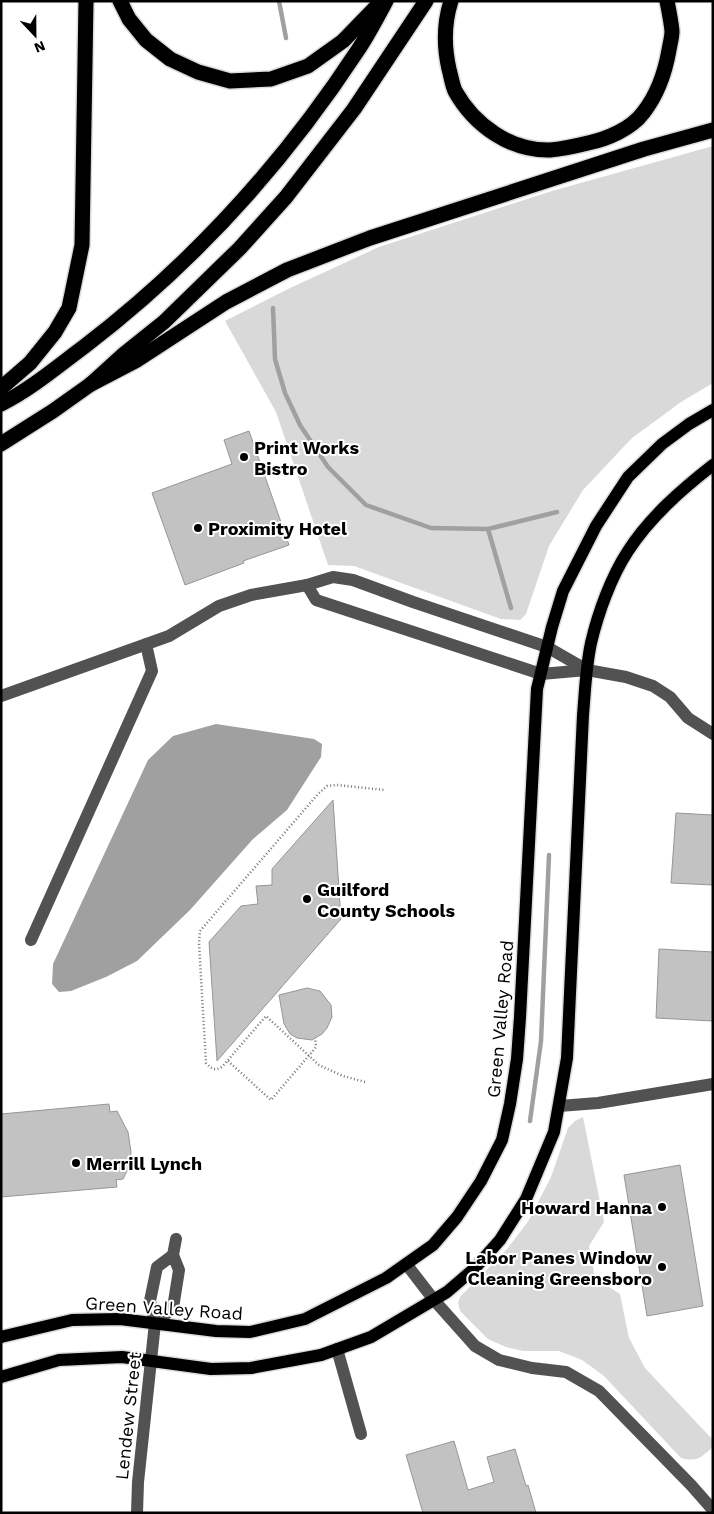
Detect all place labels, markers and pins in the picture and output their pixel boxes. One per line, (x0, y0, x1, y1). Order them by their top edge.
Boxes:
place label: Print Works Bistro (254, 437, 359, 479)
marker: Print Works Bistro (238, 451, 250, 463)
place label: Proximity Hotel (208, 518, 347, 539)
marker: Proximity Hotel (192, 522, 204, 534)
place label: Guilford County Schools (317, 879, 455, 921)
marker: Guilford County Schools (301, 893, 313, 905)
place label: Merrill Lynch (86, 1153, 202, 1174)
marker: Merrill Lynch (70, 1157, 82, 1169)
place label: Howard Hanna (521, 1197, 653, 1218)
marker: Howard Hanna (656, 1201, 668, 1213)
place label: Labor Panes Window Cleaning Greensboro (465, 1247, 653, 1289)
marker: Labor Panes Window Cleaning Greensboro (656, 1261, 668, 1273)

